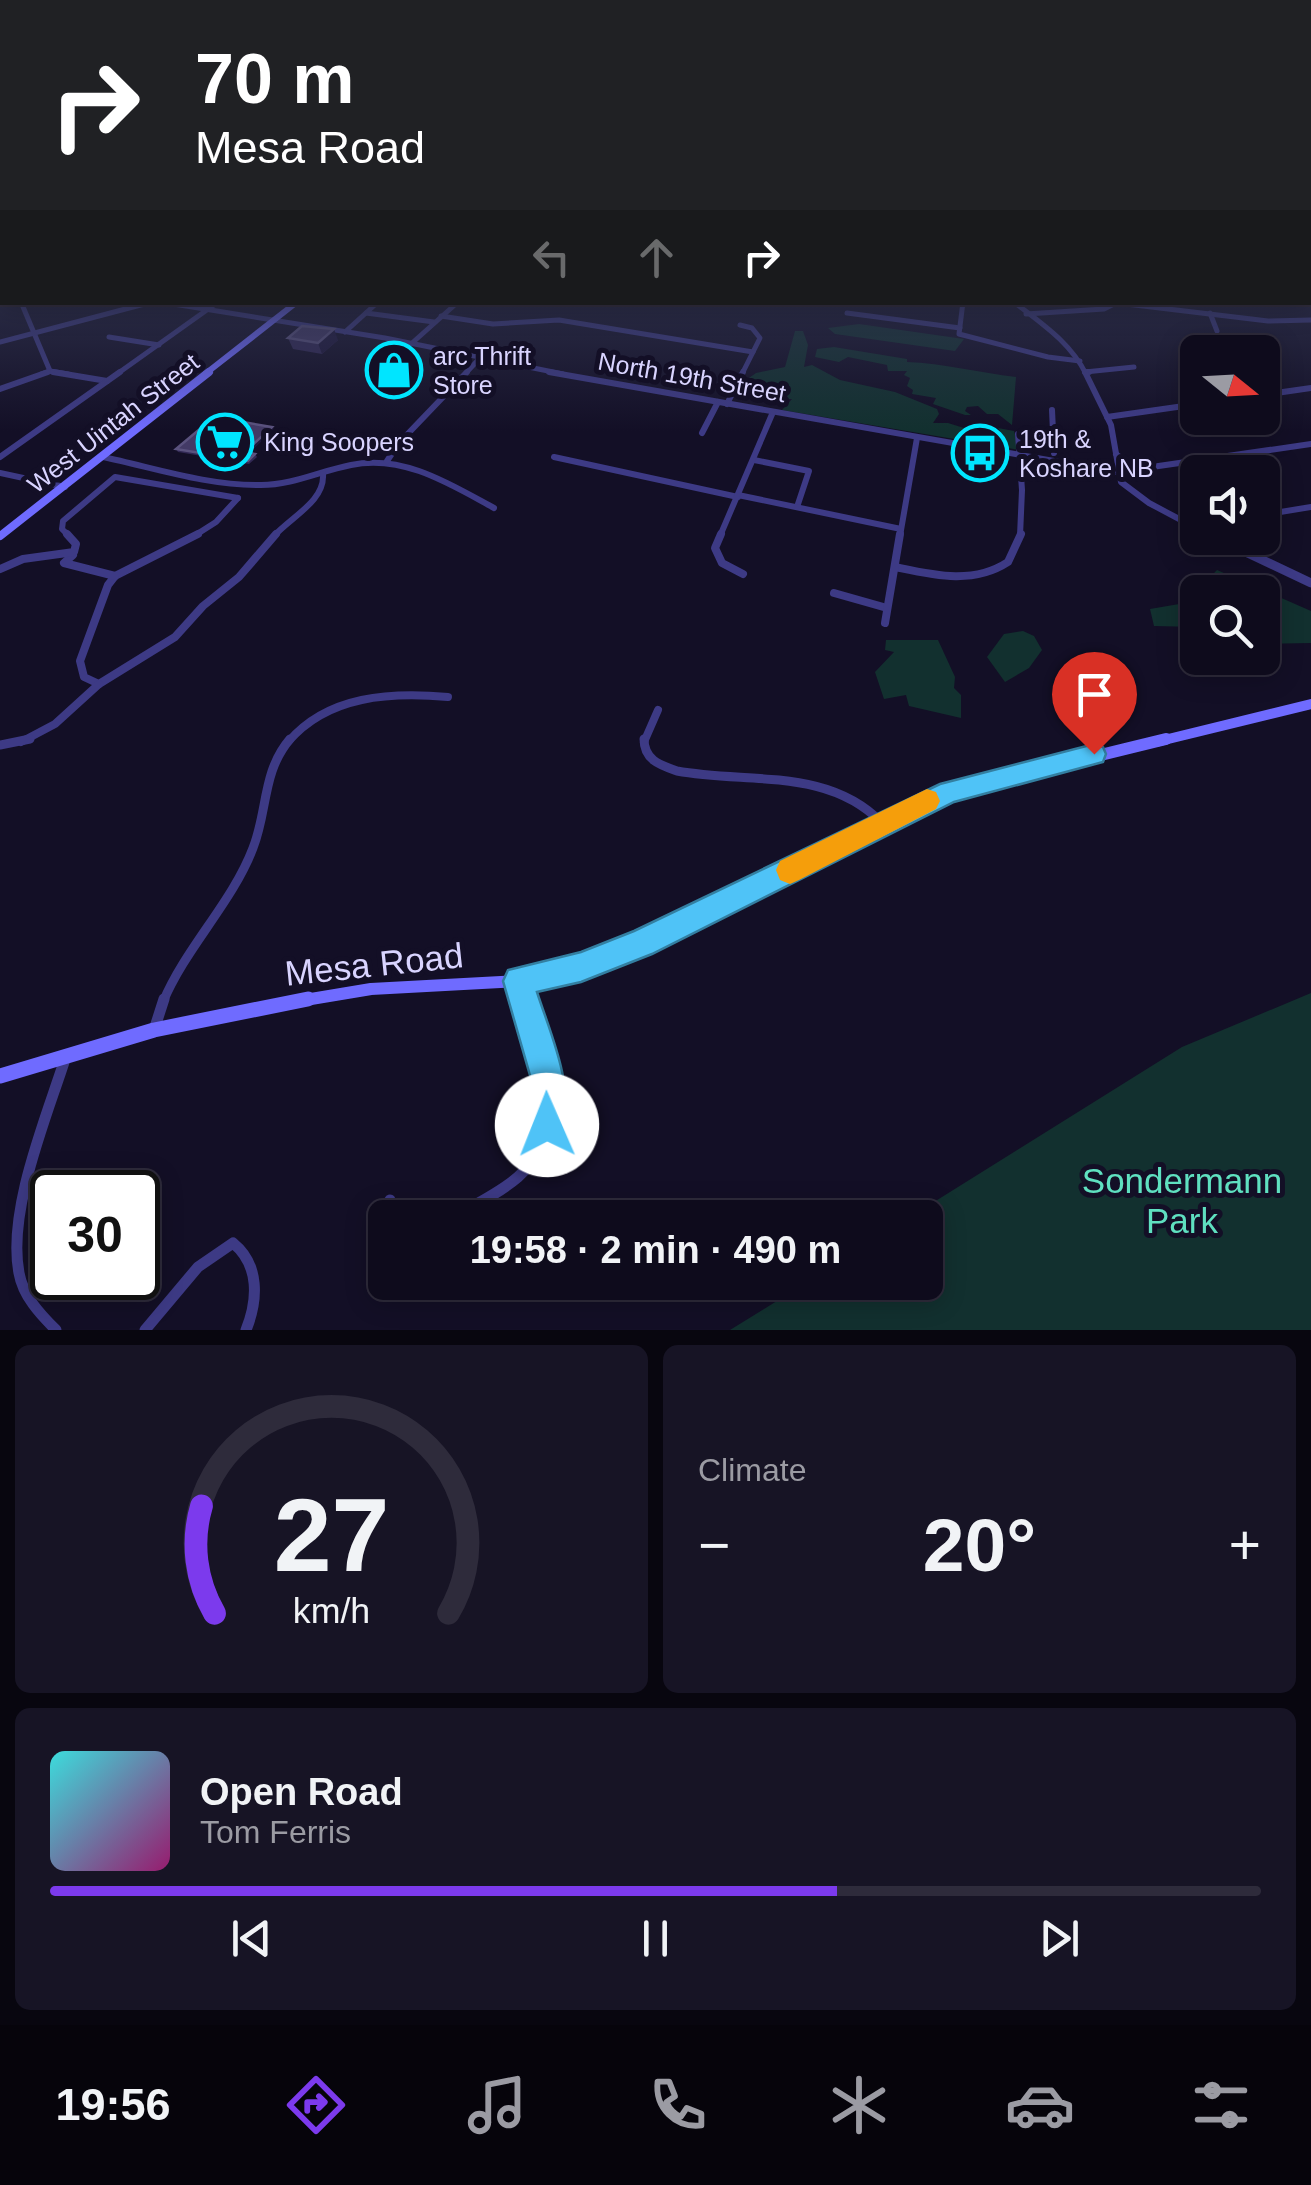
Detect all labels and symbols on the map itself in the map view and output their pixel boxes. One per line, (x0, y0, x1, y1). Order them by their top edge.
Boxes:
north arrow (1180, 335, 1280, 435)
shop icon: arc Thrift Store (364, 340, 424, 400)
place label: arc Thrift Store (433, 342, 531, 399)
street label: West Uintah Street (22, 347, 204, 498)
street label: North 19th Street (596, 347, 788, 407)
supermarket icon: King Soopers (195, 412, 255, 472)
bus stop icon: 19th & Koshare NB (950, 423, 1010, 483)
place label: 19th & Koshare NB (1019, 425, 1154, 482)
place label: King Soopers (264, 428, 414, 456)
pin (1052, 652, 1137, 755)
street label: Mesa Road (283, 935, 465, 993)
position arrow (495, 1073, 599, 1177)
park label: Sondermann Park (1082, 1161, 1282, 1240)
speed limit sign: 30 (30, 1170, 160, 1300)

